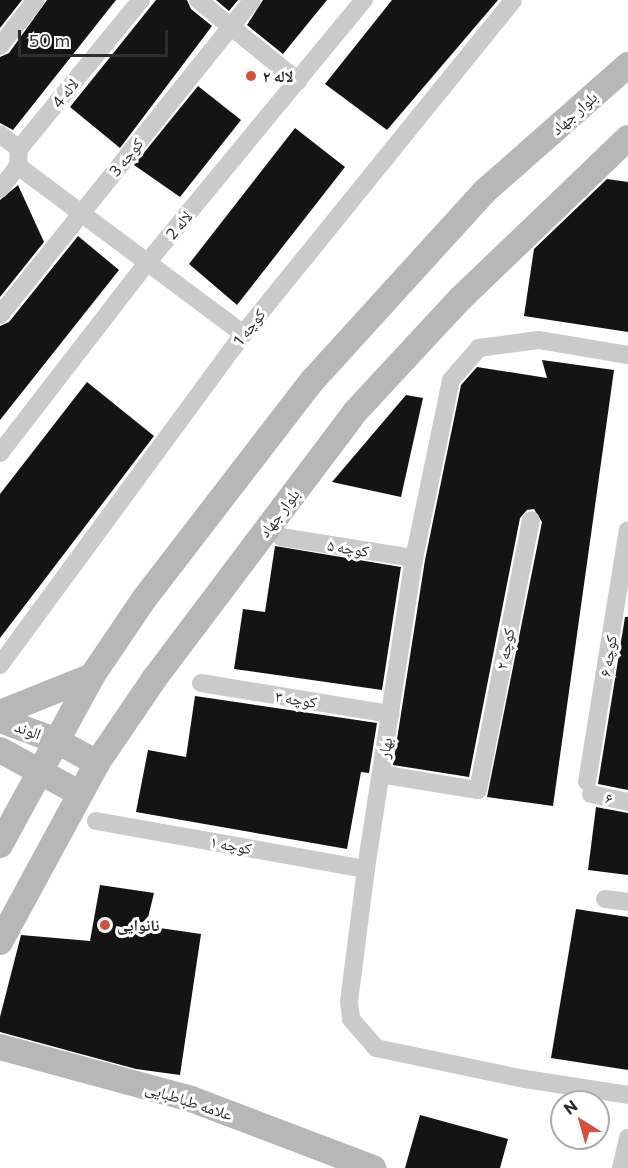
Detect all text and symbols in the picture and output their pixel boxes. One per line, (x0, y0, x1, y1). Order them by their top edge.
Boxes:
scale bar (21, 18, 171, 56)
text: 50 m (29, 29, 70, 51)
place label: لاله ۲ (263, 66, 294, 86)
marker: لاله ۲ (244, 69, 258, 83)
street label: لاله 4 (48, 75, 82, 111)
street label: بلوار جهاد (547, 87, 601, 139)
street label: کوچه 3 (105, 134, 147, 180)
street label: لاله 2 (162, 207, 196, 243)
street label: کوچه 1 (229, 305, 269, 349)
street label: بلوار جهاد (255, 485, 303, 541)
street label: کوچه ۵ (326, 535, 370, 561)
street label: کوچه ۲ (492, 627, 518, 671)
street label: کوچه ۶ (595, 634, 621, 678)
street label: کوچه ۳ (274, 686, 318, 712)
street label: الوند (12, 716, 44, 744)
street label: بهار (374, 736, 396, 760)
street label: ۶ (603, 788, 615, 808)
street label: کوچه ۱ (209, 832, 253, 858)
place label: نانوایی (117, 915, 159, 935)
marker: نانوایی (98, 918, 112, 932)
street label: علامه طباطبایی (143, 1078, 235, 1124)
north arrow (550, 1090, 610, 1150)
text: N (560, 1096, 581, 1118)

